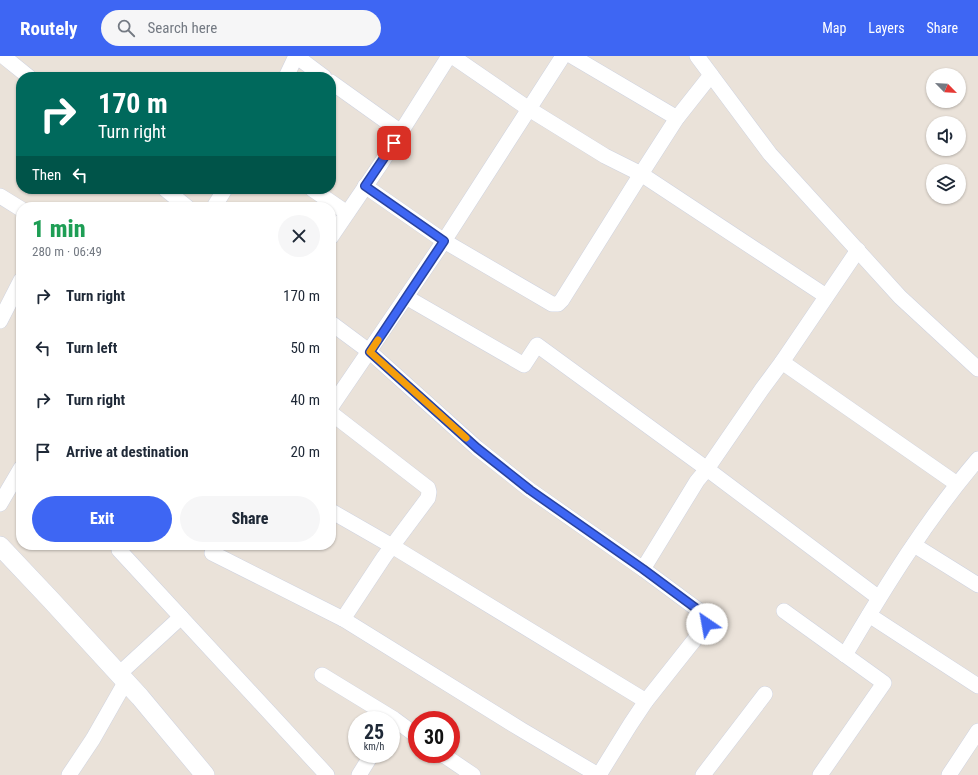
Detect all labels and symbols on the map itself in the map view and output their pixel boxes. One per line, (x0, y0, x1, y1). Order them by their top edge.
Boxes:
north arrow (926, 68, 966, 108)
pin (377, 126, 411, 160)
position arrow (686, 603, 728, 645)
speed limit sign: 30 (408, 711, 460, 763)

